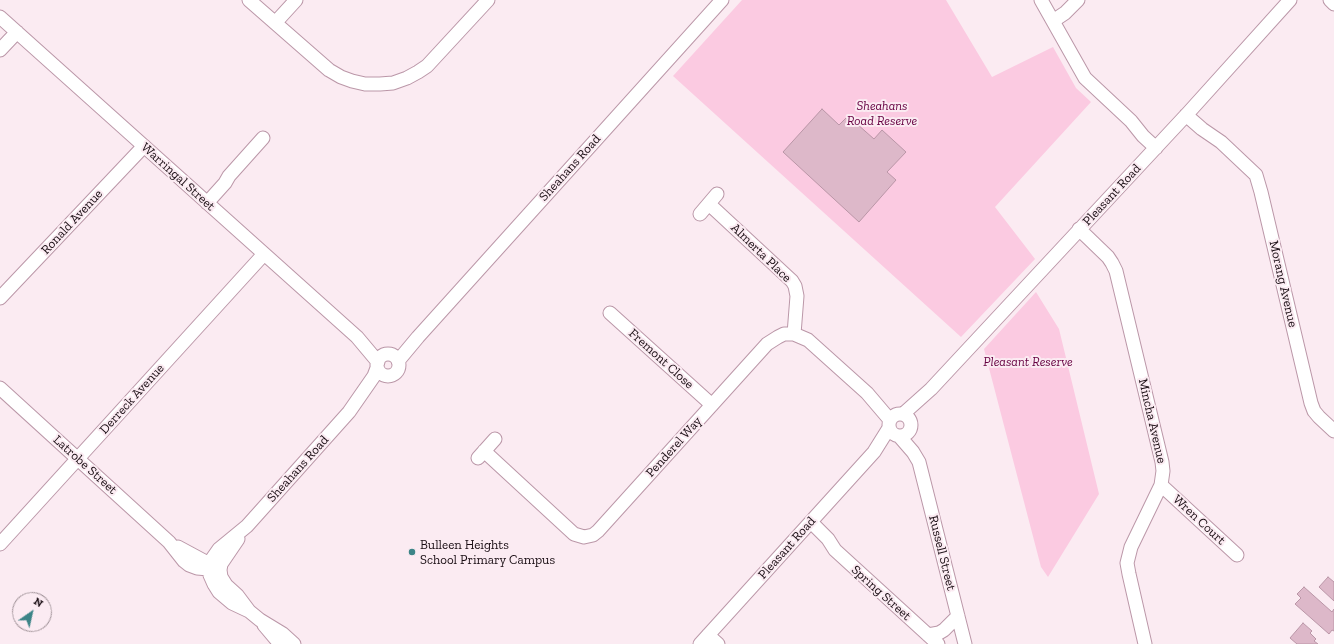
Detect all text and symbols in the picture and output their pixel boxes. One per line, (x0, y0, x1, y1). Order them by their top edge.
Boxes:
park label: Sheahans Road Reserve (847, 98, 917, 129)
street label: Sheahans Road (536, 131, 604, 205)
street label: Warringal Street (138, 140, 218, 214)
street label: Pleasant Road (1080, 161, 1144, 229)
street label: Ronald Avenue (38, 186, 106, 258)
street label: Almerta Place (728, 220, 794, 286)
street label: Morang Avenue (1265, 239, 1301, 329)
street label: Fremont Close (625, 326, 697, 392)
park label: Pleasant Reserve (983, 354, 1073, 370)
street label: Derreck Avenue (96, 361, 168, 437)
street label: Mincha Avenue (1135, 377, 1169, 465)
street label: Penderel Way (643, 413, 705, 481)
street label: Latrobe Street (50, 432, 120, 498)
street label: Sheahans Road (264, 432, 332, 506)
street label: Wren Court (1169, 492, 1229, 548)
street label: Pleasant Road (755, 514, 819, 582)
street label: Russell Street (925, 514, 959, 592)
place label: Bulleen Heights School Primary Campus (420, 537, 555, 568)
marker: Bulleen Heights School Primary Campus (407, 547, 417, 557)
street label: Spring Street (848, 562, 914, 624)
north arrow (12, 592, 52, 632)
text: N (31, 595, 46, 610)

